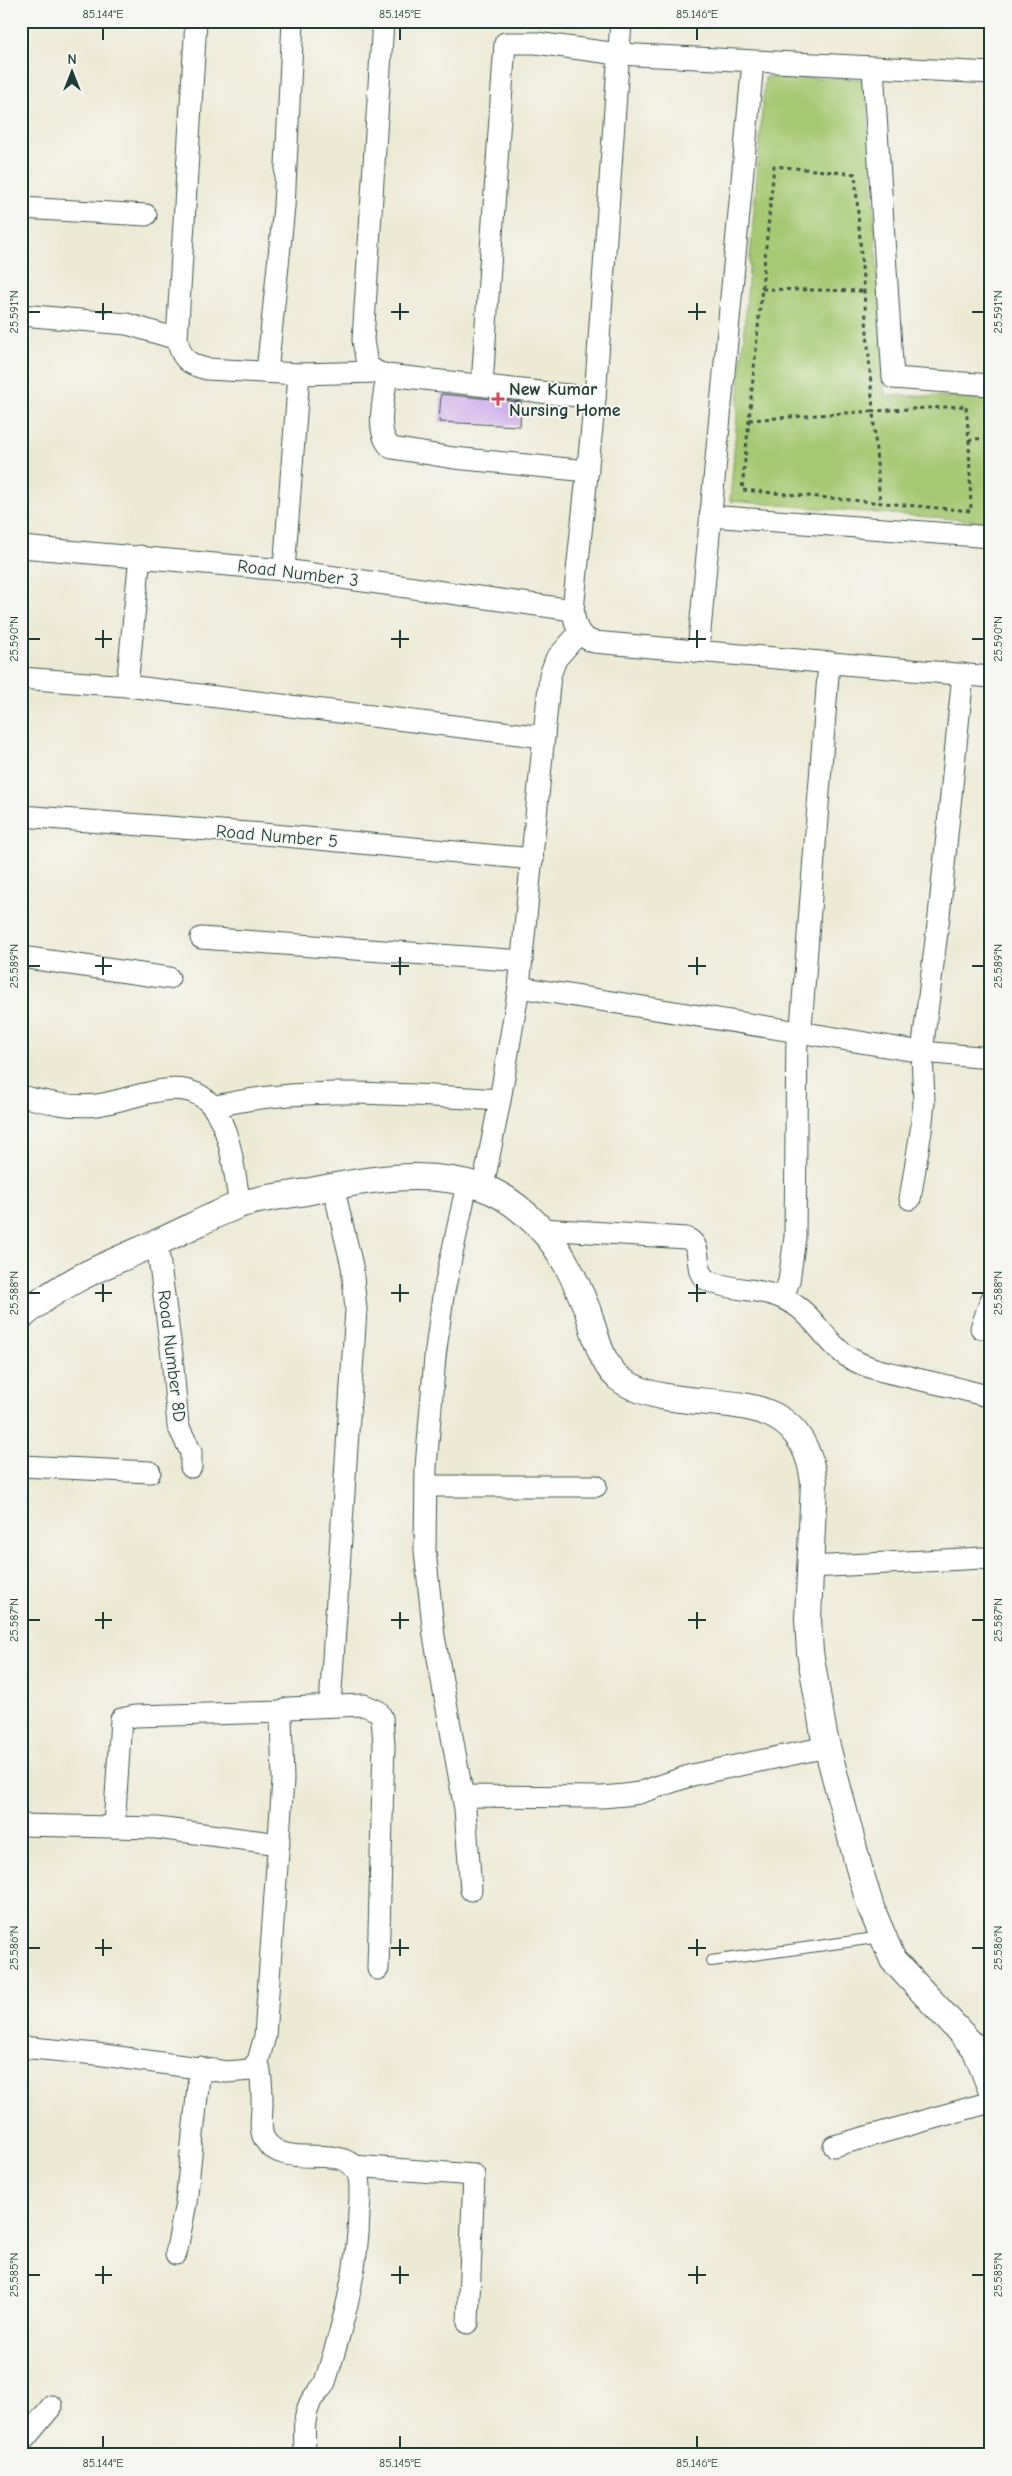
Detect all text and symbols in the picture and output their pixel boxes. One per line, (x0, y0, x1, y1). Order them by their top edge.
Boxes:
text: 85.144°E (82, 7, 124, 21)
text: 85.145°E (379, 7, 421, 21)
text: 85.146°E (676, 7, 718, 21)
north arrow (48, 48, 98, 98)
text: N (67, 51, 77, 68)
text: 25.591°N (7, 290, 21, 334)
text: 25.591°N (991, 290, 1005, 334)
place label: New Kumar Nursing Home (509, 379, 621, 421)
marker: New Kumar Nursing Home (491, 392, 505, 406)
street label: Road Number 3 (236, 556, 360, 591)
text: 25.590°N (7, 616, 21, 662)
text: 25.590°N (991, 616, 1005, 662)
street label: Road Number 5 (215, 821, 339, 852)
text: 25.589°N (7, 944, 21, 988)
text: 25.589°N (991, 944, 1005, 988)
text: 25.588°N (7, 1271, 21, 1315)
text: 25.588°N (991, 1271, 1005, 1315)
street label: Road Number 8D (153, 1289, 190, 1423)
text: 25.587°N (7, 1598, 21, 1642)
text: 25.587°N (991, 1598, 1005, 1642)
text: 25.586°N (7, 1926, 21, 1970)
text: 25.586°N (991, 1926, 1005, 1970)
text: 25.585°N (7, 2253, 21, 2297)
text: 25.585°N (991, 2253, 1005, 2297)
text: 85.144°E (82, 2456, 124, 2470)
text: 85.145°E (379, 2456, 421, 2470)
text: 85.146°E (676, 2456, 718, 2470)

